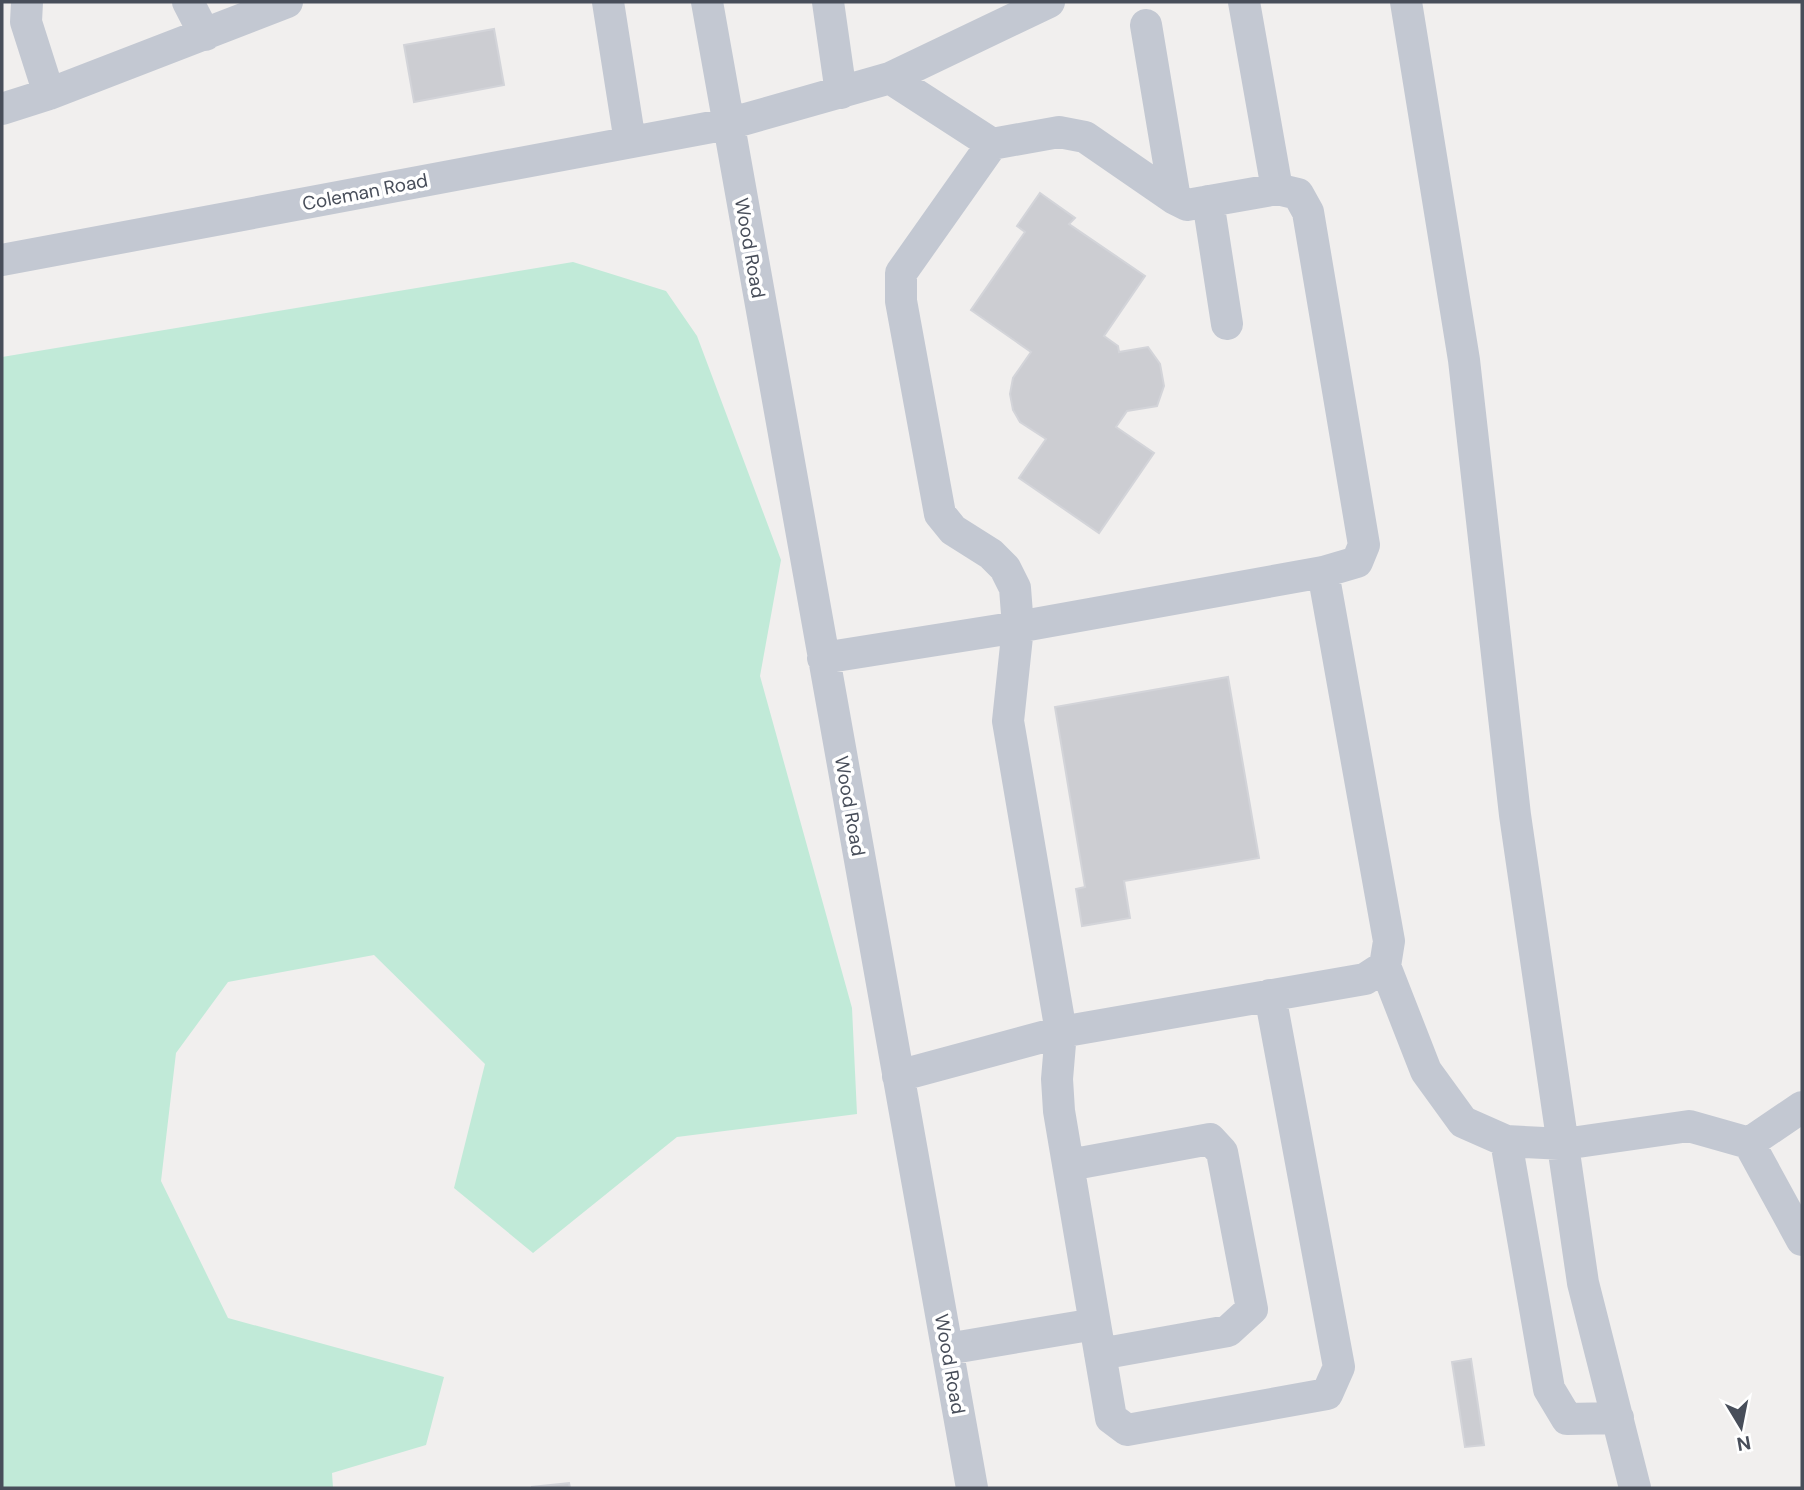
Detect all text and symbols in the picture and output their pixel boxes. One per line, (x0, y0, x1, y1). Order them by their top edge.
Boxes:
street label: Coleman Road (300, 168, 430, 216)
street label: Wood Road (729, 196, 771, 300)
street label: Wood Road (829, 754, 871, 858)
street label: Wood Road (929, 1312, 971, 1416)
north arrow (1706, 1392, 1776, 1462)
text: N (1735, 1430, 1753, 1457)

